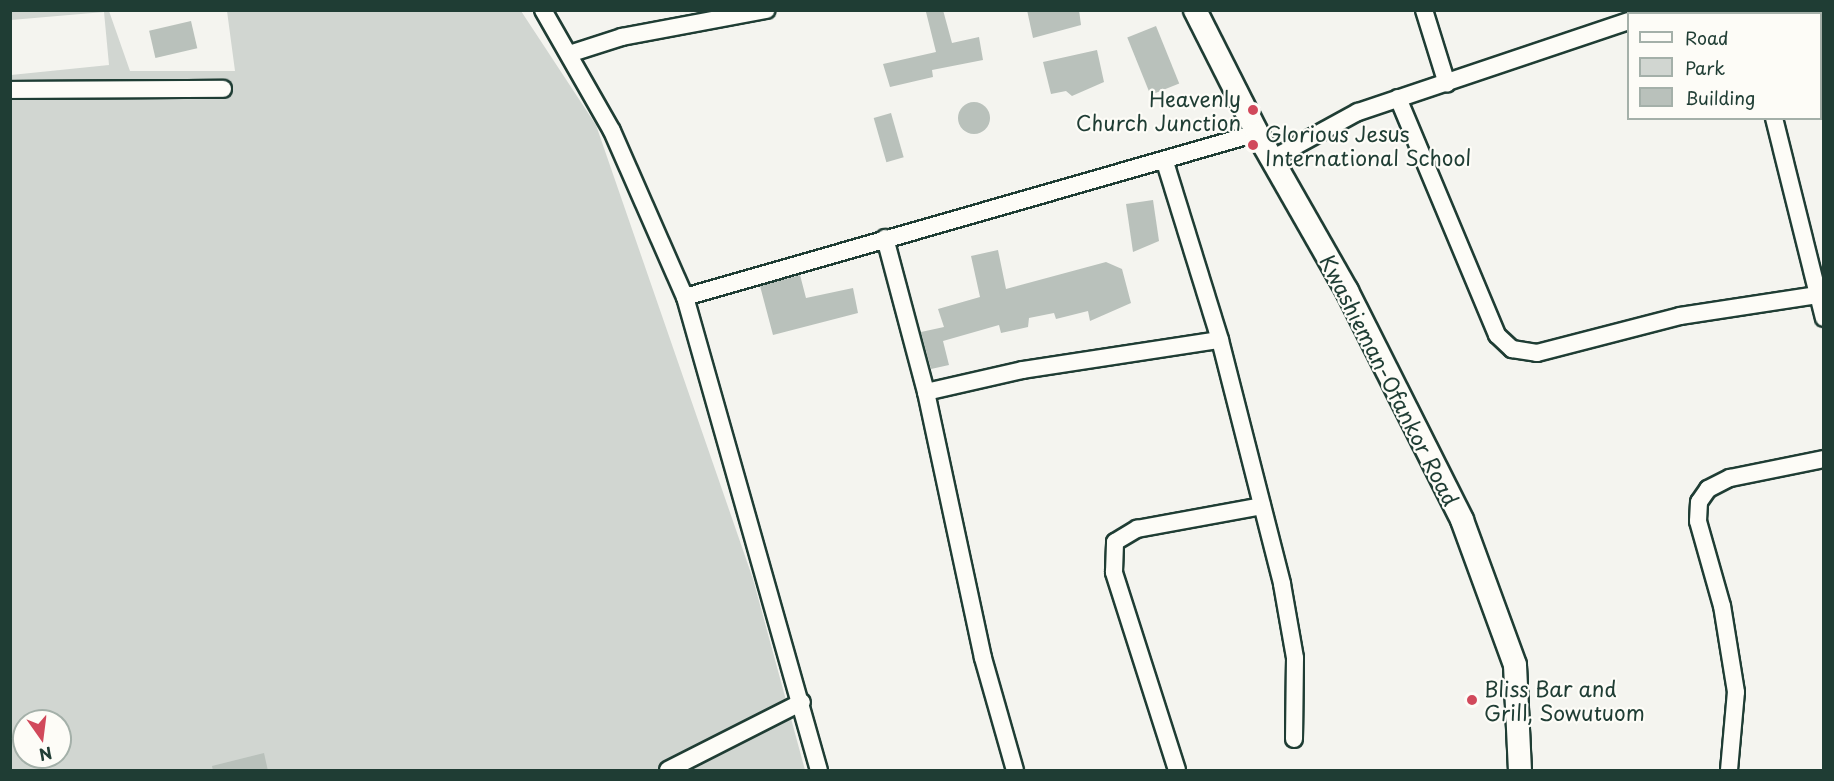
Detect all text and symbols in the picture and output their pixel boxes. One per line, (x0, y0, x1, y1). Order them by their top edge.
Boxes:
legend (1627, 12, 1822, 120)
text: Road (1685, 24, 1729, 51)
text: Park (1685, 54, 1725, 81)
text: Building (1685, 84, 1755, 111)
place label: Heavenly Church Junction (1076, 85, 1241, 135)
marker: Heavenly Church Junction (1246, 103, 1260, 117)
place label: Glorious Jesus International School (1265, 120, 1471, 170)
marker: Glorious Jesus International School (1246, 138, 1260, 152)
street label: Kwashieman-Ofankor Road (1316, 250, 1464, 510)
place label: Bliss Bar and Grill, Sowutuom (1484, 675, 1646, 725)
marker: Bliss Bar and Grill, Sowutuom (1465, 693, 1479, 707)
north arrow (12, 709, 72, 769)
text: N (37, 741, 55, 768)

